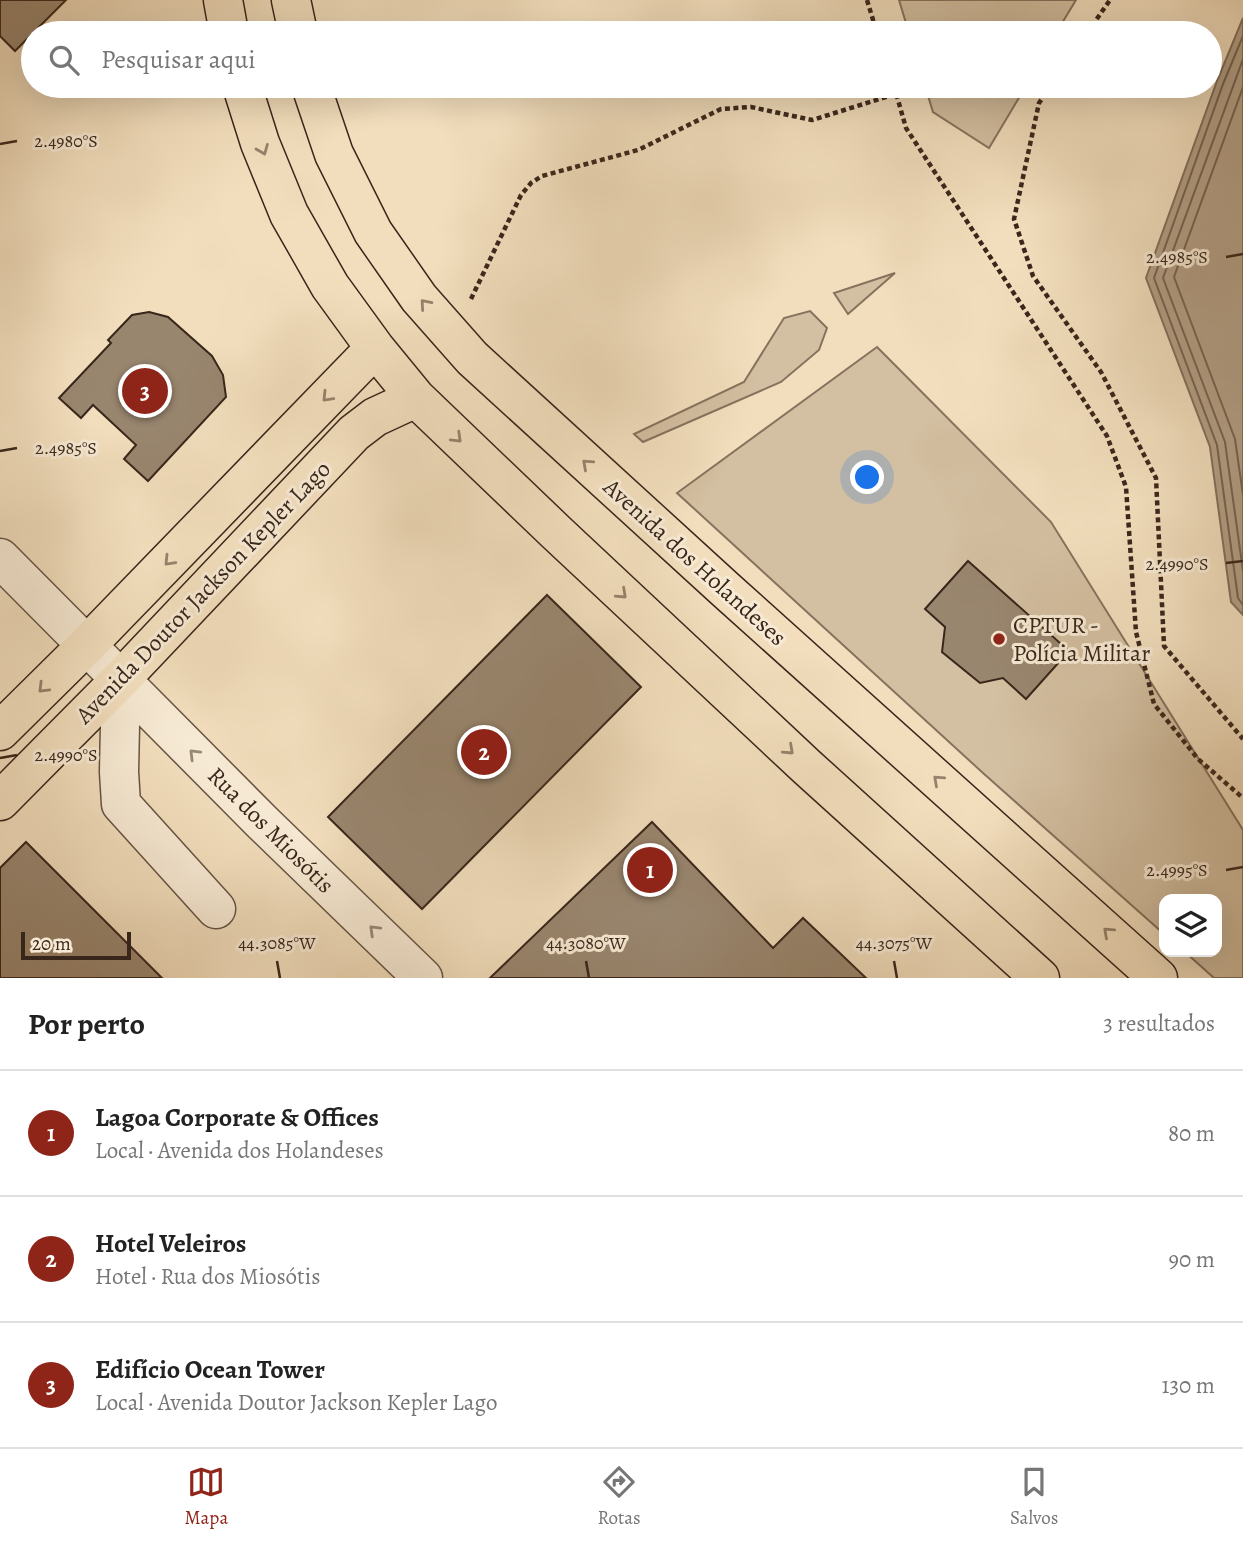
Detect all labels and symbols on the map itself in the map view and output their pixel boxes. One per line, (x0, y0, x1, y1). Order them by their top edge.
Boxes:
text: 2.4980°S (34, 129, 98, 153)
one-way arrow (255, 144, 269, 156)
text: 2.4985°S (1146, 245, 1208, 269)
one-way arrow (421, 300, 433, 313)
pin: 3 (122, 365, 168, 417)
one-way arrow (323, 389, 336, 402)
one-way arrow (449, 429, 462, 442)
text: 2.4985°S (35, 436, 97, 460)
street label: Avenida Doutor Jackson Kepler Lago (68, 453, 338, 731)
one-way arrow (582, 460, 595, 472)
your location (850, 460, 884, 494)
street label: Avenida dos Holandeses (596, 470, 793, 653)
one-way arrow (164, 552, 177, 565)
text: 2.4990°S (1145, 552, 1209, 576)
one-way arrow (614, 586, 627, 599)
place label: CPTUR - Polícia Militar (1013, 609, 1150, 669)
marker: CPTUR - Polícia Militar (991, 631, 1007, 647)
one-way arrow (39, 679, 52, 692)
pin: 2 (461, 726, 507, 778)
one-way arrow (781, 741, 794, 754)
text: 2.4990°S (34, 743, 98, 767)
one-way arrow (190, 749, 203, 762)
street label: Rua dos Miosótis (201, 760, 341, 900)
one-way arrow (933, 776, 946, 788)
pin: 1 (627, 844, 673, 896)
text: 2.4995°S (1146, 858, 1208, 882)
one-way arrow (369, 926, 382, 939)
one-way arrow (1103, 928, 1116, 940)
scale bar (21, 929, 131, 961)
text: 44.3085°W (238, 931, 316, 955)
text: 44.3080°W (546, 931, 626, 955)
text: 44.3075°W (856, 931, 932, 955)

